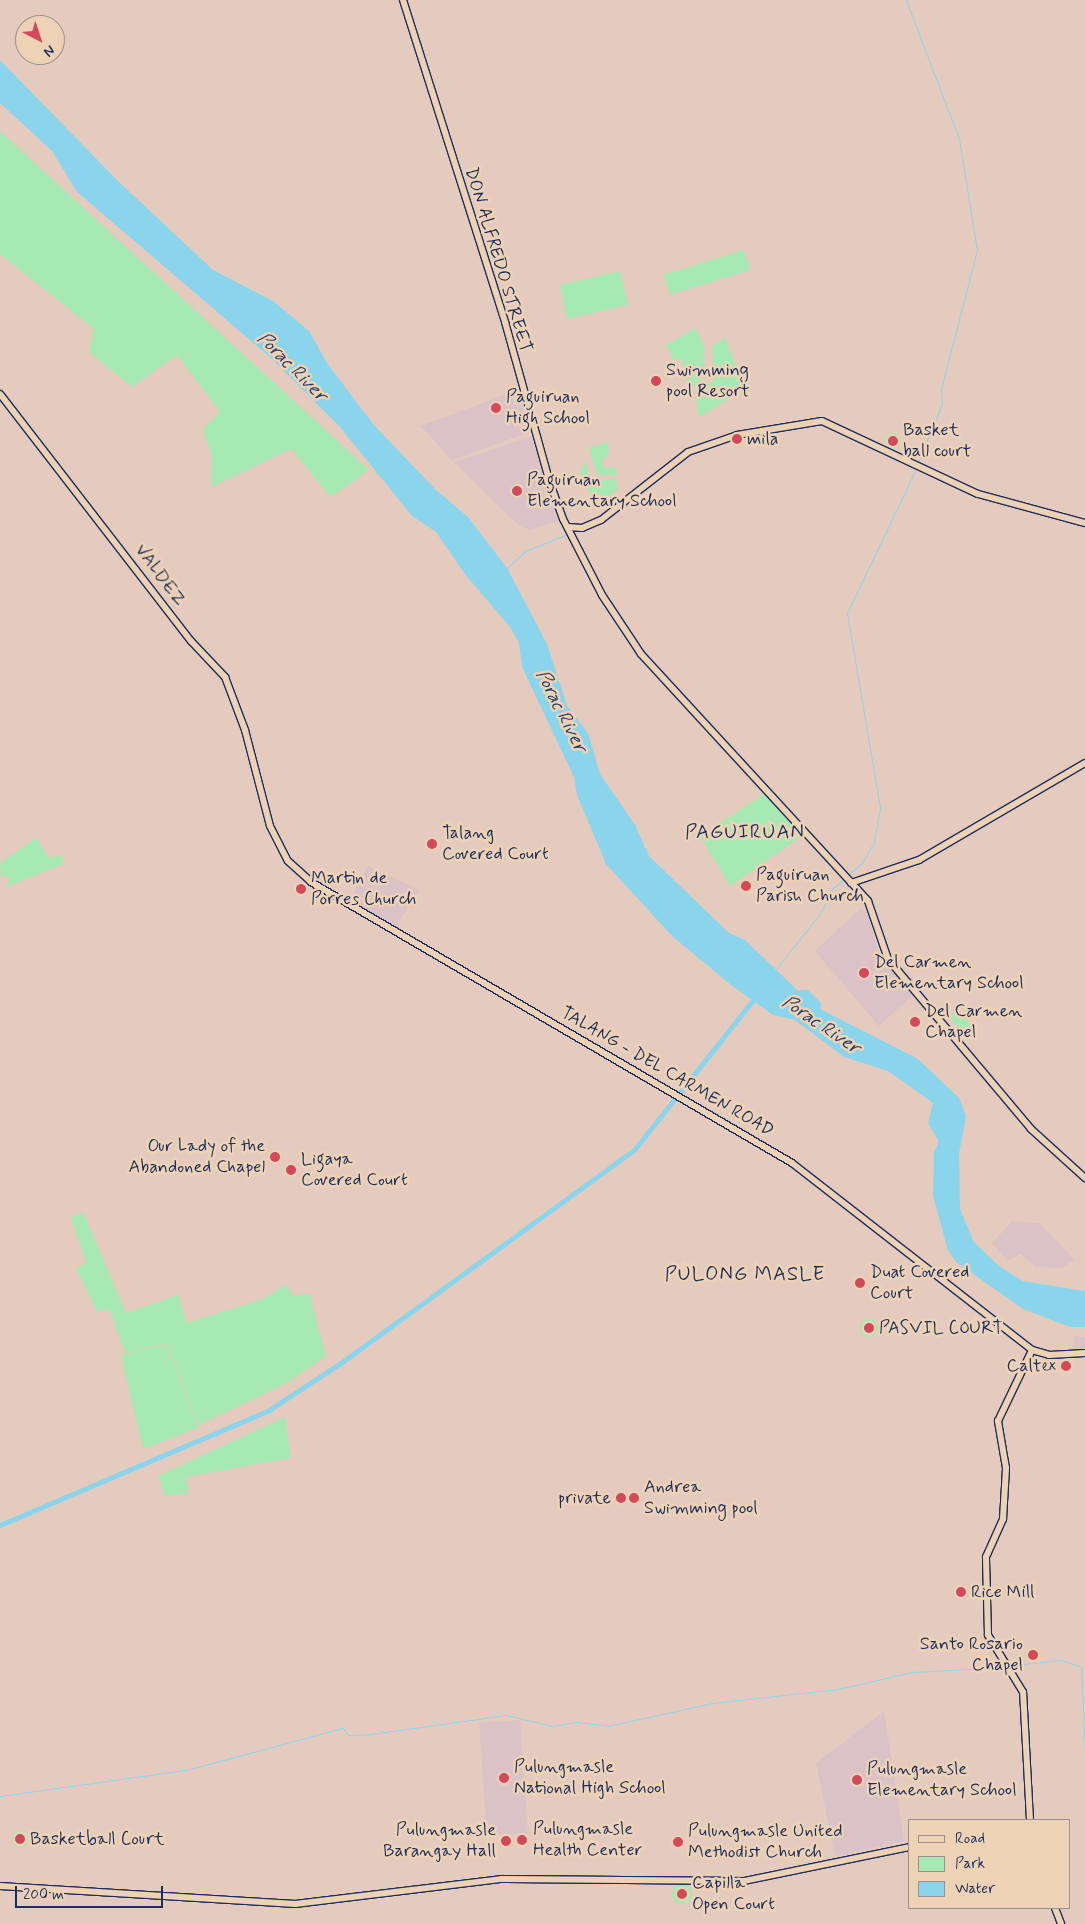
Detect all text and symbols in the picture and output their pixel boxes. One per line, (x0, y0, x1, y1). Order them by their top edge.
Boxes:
north arrow (15, 15, 65, 65)
text: N (40, 41, 58, 61)
street label: DON ALFREDO STREET (459, 163, 537, 357)
water label: Porac River (253, 328, 331, 406)
place label: Swimming pool Resort (666, 360, 751, 402)
marker: Swimming pool Resort (650, 375, 662, 387)
place label: Paguiruan High School (506, 387, 590, 429)
marker: Paguiruan High School (490, 402, 502, 414)
place label: Basket ball court (903, 420, 971, 462)
place label: mila (747, 428, 779, 450)
marker: mila (731, 433, 743, 445)
marker: Basket ball court (887, 435, 899, 447)
place label: Paguiruan Elementary School (527, 470, 677, 512)
marker: Paguiruan Elementary School (511, 485, 523, 497)
street label: VALDEZ (130, 540, 190, 610)
water label: Porac River (531, 666, 591, 756)
district label: PAGUIRUAN (685, 820, 805, 844)
place label: Talang Covered Court (442, 823, 551, 866)
marker: Talang Covered Court (426, 838, 438, 850)
place label: Paguiruan Parish Church (756, 865, 864, 908)
place label: Martin de Porres Church (311, 868, 421, 911)
marker: Paguiruan Parish Church (740, 880, 752, 892)
marker: Martin de Porres Church (295, 883, 307, 895)
place label: Del Carmen Elementary School (874, 952, 1024, 994)
marker: Del Carmen Elementary School (858, 967, 870, 979)
water label: Porac River (778, 991, 864, 1059)
place label: Del Carmen Chapel (925, 1001, 1021, 1044)
street label: TALANG - DEL CARMEN ROAD (556, 1002, 778, 1142)
marker: Del Carmen Chapel (909, 1016, 921, 1028)
place label: Our Lady of the Abandoned Chapel (126, 1136, 265, 1178)
place label: Ligaya Covered Court (301, 1149, 410, 1192)
marker: Our Lady of the Abandoned Chapel (269, 1151, 281, 1163)
marker: Ligaya Covered Court (285, 1164, 297, 1176)
district label: PULONG MASLE (664, 1262, 826, 1286)
place label: Duat Covered Court (870, 1262, 971, 1304)
marker: Duat Covered Court (854, 1277, 866, 1289)
place label: PASVIL COURT (879, 1317, 1006, 1339)
marker: PASVIL COURT (863, 1322, 875, 1334)
place label: Caltex (1007, 1355, 1056, 1377)
marker: Caltex (1060, 1360, 1072, 1372)
place label: Andrea Swimming pool (644, 1477, 758, 1520)
place label: private (558, 1487, 611, 1509)
marker: private (615, 1492, 627, 1504)
marker: Andrea Swimming pool (628, 1492, 640, 1504)
place label: Rice Mill (971, 1581, 1035, 1603)
marker: Rice Mill (955, 1586, 967, 1598)
place label: Santo Rosario Chapel (919, 1634, 1023, 1676)
marker: Santo Rosario Chapel (1027, 1649, 1039, 1661)
place label: Pulungmasle National High School (514, 1757, 665, 1800)
place label: Pulungmasle Elementary School (867, 1759, 1017, 1802)
marker: Pulungmasle National High School (498, 1772, 510, 1784)
marker: Pulungmasle Elementary School (851, 1774, 863, 1786)
place label: Pulungmasle Health Center (533, 1819, 642, 1862)
legend (908, 1819, 1070, 1909)
place label: Pulungmasle Barangay Hall (384, 1820, 496, 1862)
place label: Pulungmasle United Methodist Church (688, 1821, 842, 1864)
place label: Basketball Court (30, 1828, 164, 1850)
text: Road (955, 1829, 985, 1849)
marker: Basketball Court (14, 1833, 26, 1845)
marker: Pulungmasle Health Center (515, 1833, 529, 1847)
marker: Pulungmasle Barangay Hall (500, 1835, 512, 1847)
marker: Pulungmasle United Methodist Church (672, 1836, 684, 1848)
text: Park (955, 1854, 985, 1874)
place label: Capilla Open Court (692, 1873, 777, 1916)
scale bar (18, 1876, 165, 1908)
text: Water (955, 1879, 995, 1899)
text: 200 m (23, 1885, 64, 1905)
marker: Capilla Open Court (676, 1888, 688, 1900)

